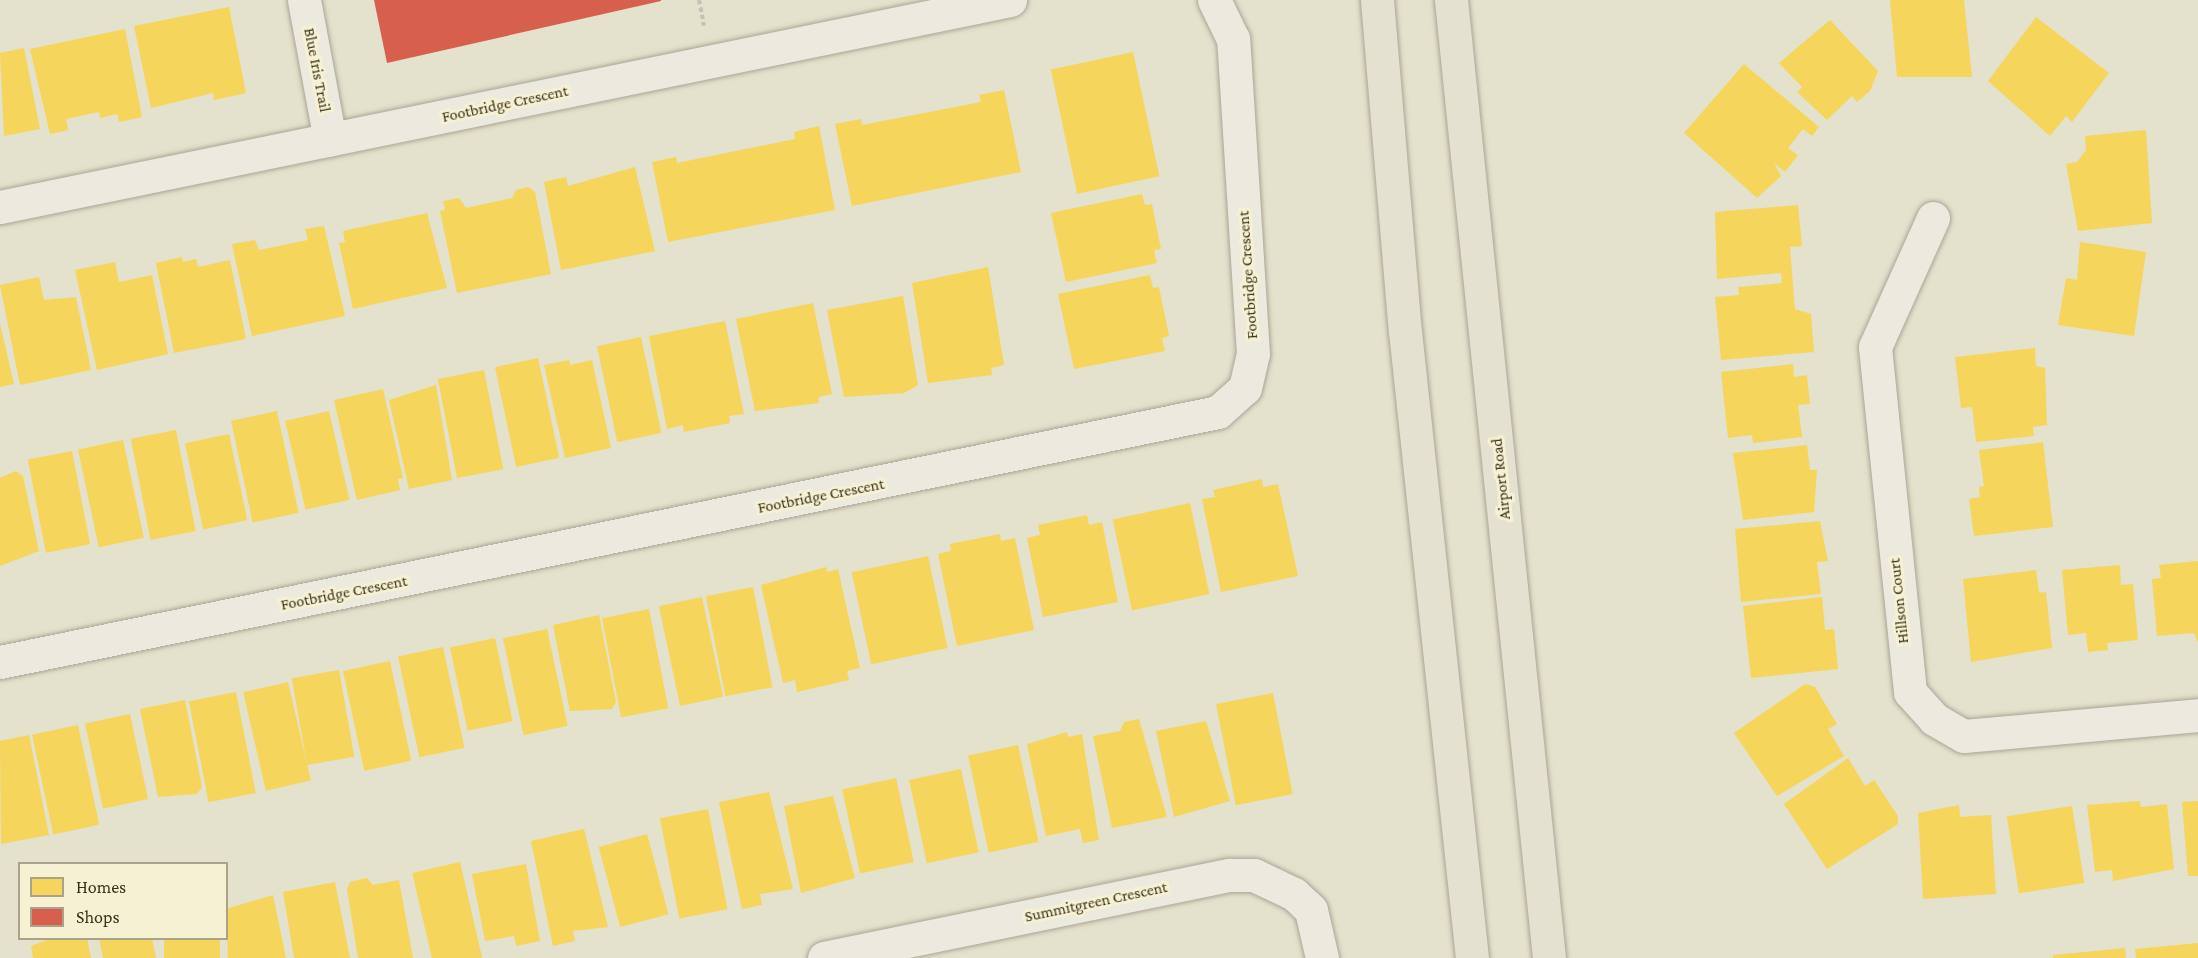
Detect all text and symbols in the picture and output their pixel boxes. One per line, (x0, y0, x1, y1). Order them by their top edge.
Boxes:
street label: Blue Iris Trail (299, 26, 335, 114)
street label: Footbridge Crescent (440, 81, 570, 127)
street label: Footbridge Crescent (1234, 210, 1262, 340)
street label: Airport Road (1487, 437, 1515, 521)
street label: Footbridge Crescent (756, 474, 886, 518)
street label: Hillson Court (1885, 557, 1913, 645)
street label: Footbridge Crescent (279, 571, 409, 615)
legend (18, 862, 228, 940)
text: Homes (76, 877, 126, 897)
street label: Summitgreen Crescent (1023, 877, 1169, 927)
text: Shops (76, 907, 120, 927)

